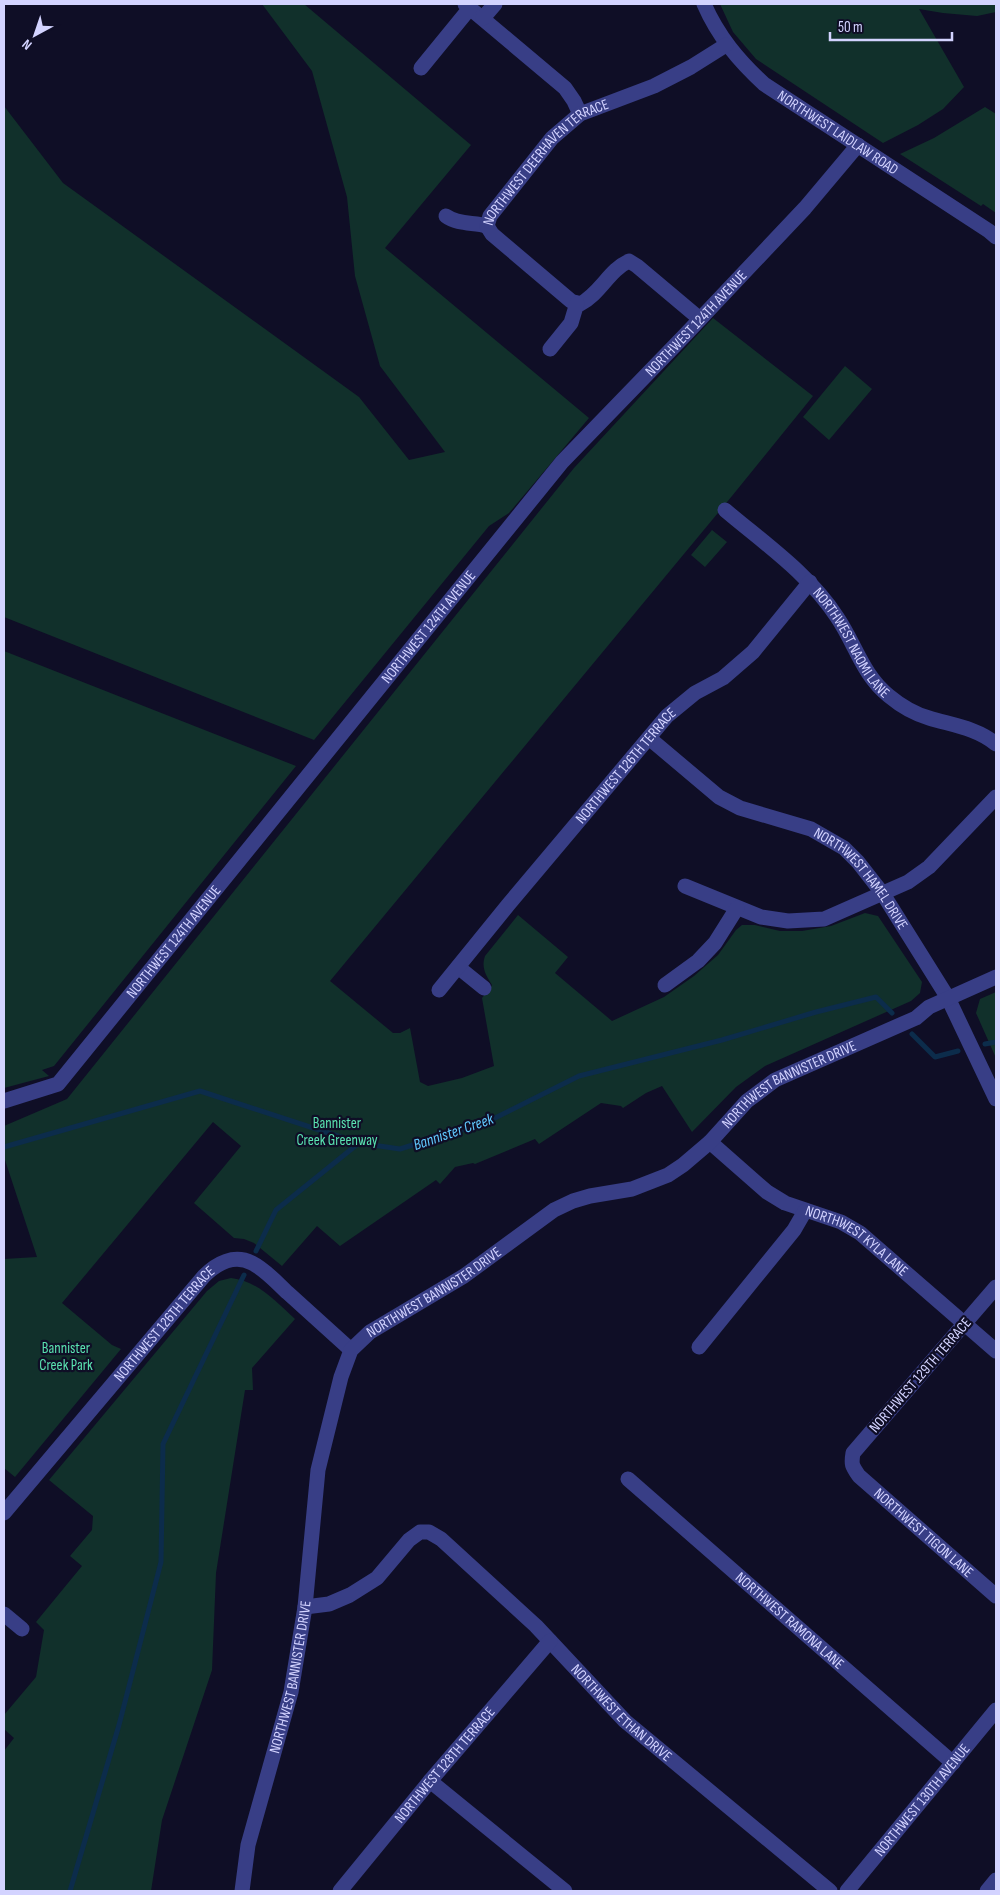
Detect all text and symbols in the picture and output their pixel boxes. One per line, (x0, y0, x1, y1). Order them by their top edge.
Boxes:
north arrow (10, 10, 60, 60)
scale bar (830, 10, 952, 42)
text: 50 m (838, 18, 863, 37)
text: N (19, 36, 35, 53)
street label: NORTHWEST LAIDLAW ROAD (774, 86, 902, 179)
street label: NORTHWEST DEERHAVEN TERRACE (479, 95, 611, 228)
street label: NORTHWEST 124TH AVENUE (641, 266, 751, 381)
street label: NORTHWEST 124TH AVENUE (377, 567, 480, 687)
street label: NORTHWEST NAOMI LANE (808, 584, 894, 702)
street label: NORTHWEST 126TH TERRACE (572, 704, 680, 828)
street label: NORTHWEST HAMEL DRIVE (810, 824, 912, 933)
street label: NORTHWEST 124TH AVENUE (122, 882, 225, 1002)
street label: NORTHWEST BANNISTER DRIVE (718, 1037, 859, 1133)
water label: Bannister Creek (411, 1109, 497, 1155)
park label: Bannister Creek Greenway (296, 1114, 378, 1150)
street label: NORTHWEST KYLA LANE (803, 1202, 912, 1280)
street label: NORTHWEST BANNISTER DRIVE (363, 1243, 505, 1342)
street label: NORTHWEST 126TH TERRACE (110, 1262, 219, 1386)
street label: NORTHWEST 129TH TERRACE (865, 1314, 976, 1437)
park label: Bannister Creek Park (39, 1339, 93, 1375)
street label: NORTHWEST TIGON LANE (870, 1484, 977, 1582)
street label: NORTHWEST RAMONA LANE (731, 1568, 848, 1673)
street label: NORTHWEST BANNISTER DRIVE (265, 1600, 316, 1756)
street label: NORTHWEST ETHAN DRIVE (567, 1660, 676, 1766)
street label: NORTHWEST 128TH TERRACE (391, 1703, 499, 1827)
street label: NORTHWEST 130TH AVENUE (870, 1740, 974, 1860)

